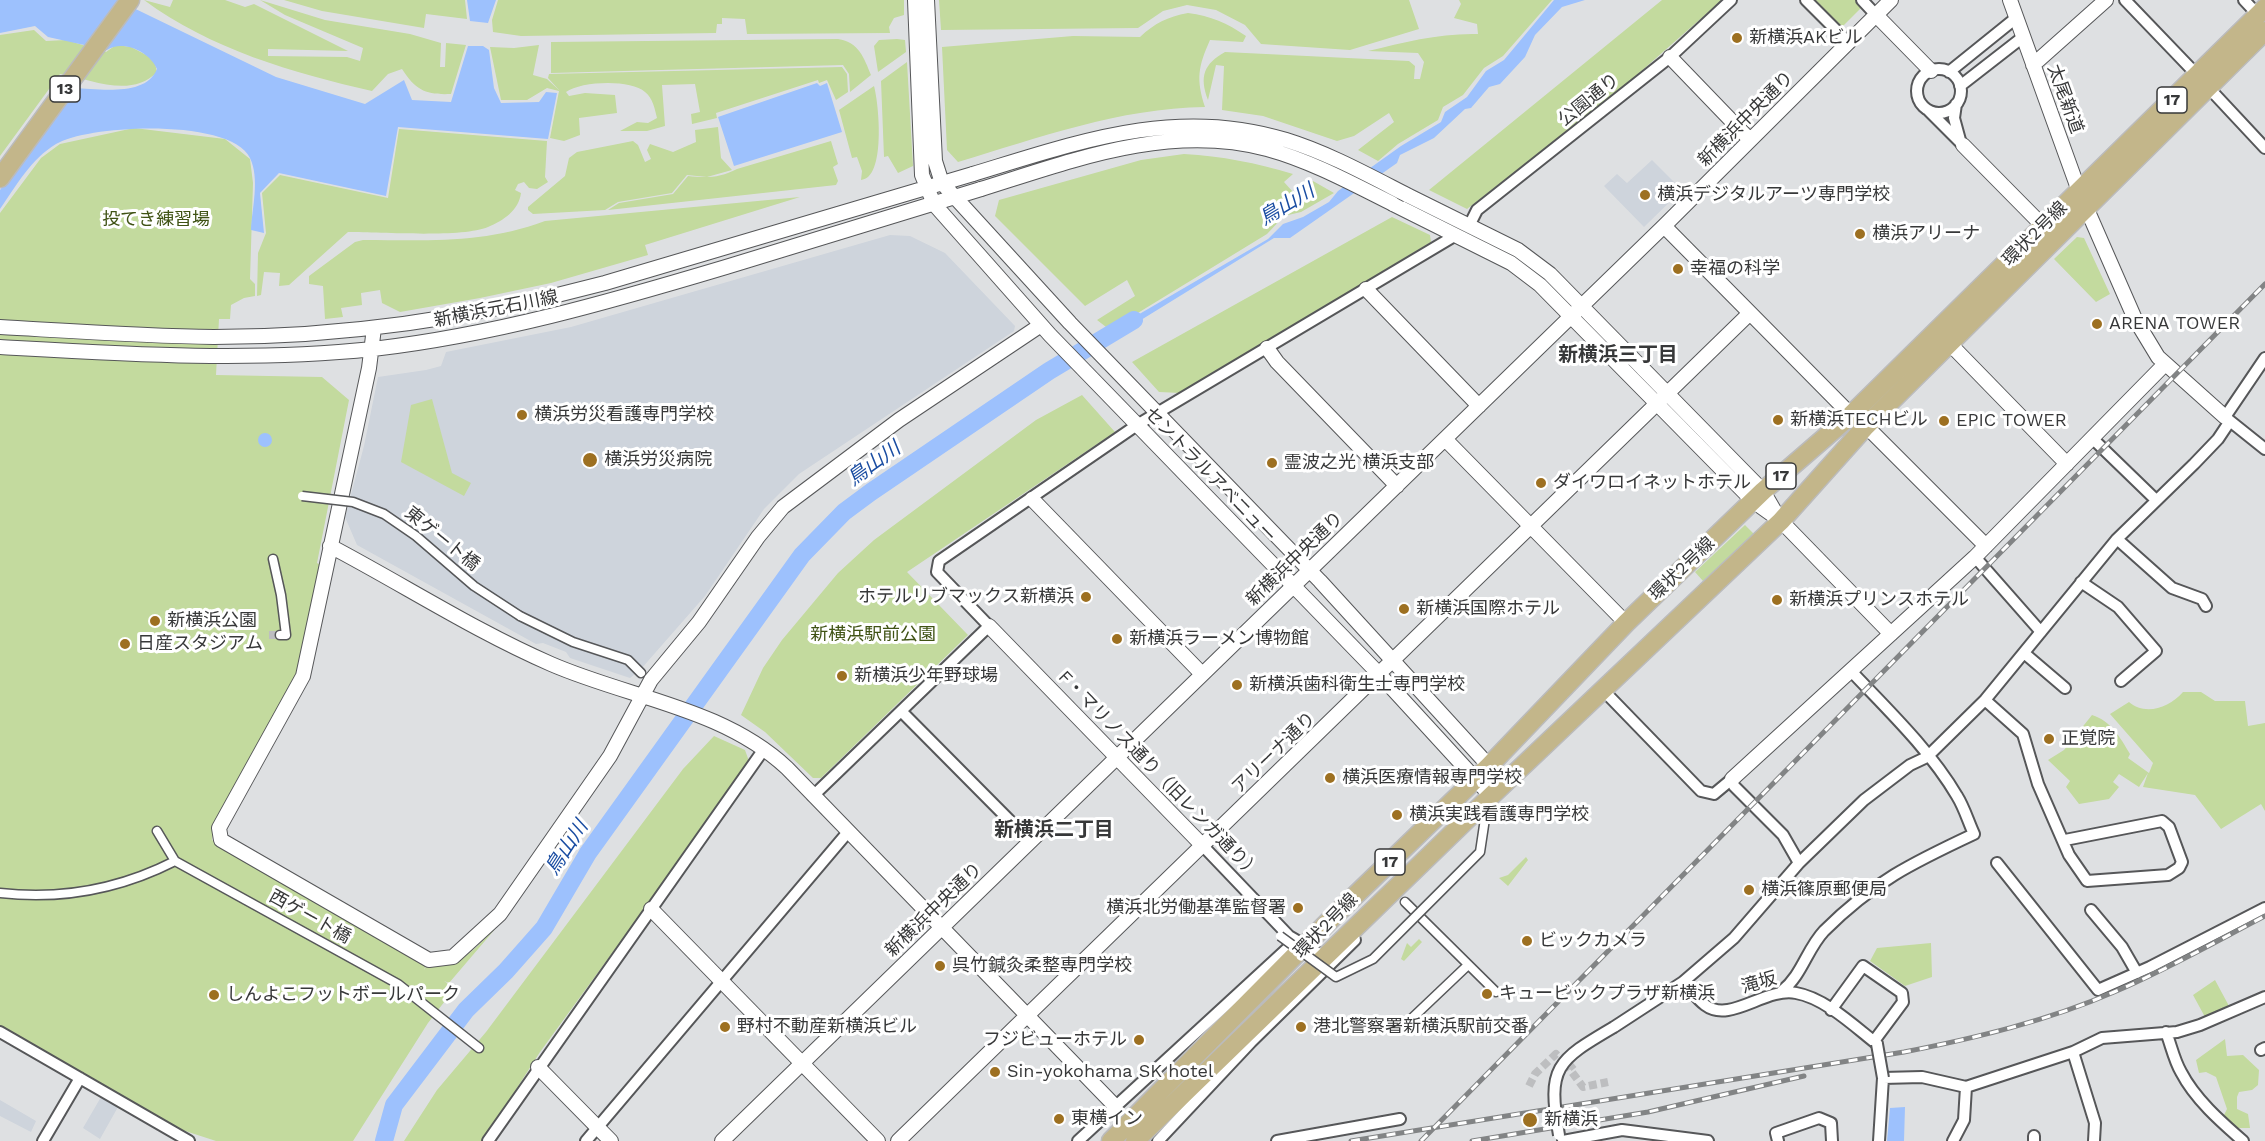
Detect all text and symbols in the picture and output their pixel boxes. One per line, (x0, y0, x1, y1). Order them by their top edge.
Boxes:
place label: 新横浜AKビル (1749, 27, 1863, 49)
marker: 新横浜AKビル (1730, 31, 1744, 45)
street label: 太尾新道 (2043, 61, 2087, 137)
street label: 新横浜中央通り (1694, 67, 1798, 171)
street label: 公園通り (1554, 69, 1624, 131)
road number: 13 (50, 76, 80, 102)
road number: 17 (2157, 87, 2187, 113)
water label: 鳥山川 (1255, 179, 1319, 231)
place label: 横浜デジタルアーツ専門学校 (1657, 184, 1890, 206)
marker: 横浜デジタルアーツ専門学校 (1638, 188, 1652, 202)
street label: 環状2号線 (1998, 197, 2072, 271)
park label: 投てき練習場 (102, 209, 210, 231)
place label: 横浜アリーナ (1872, 223, 1980, 245)
marker: 横浜アリーナ (1853, 227, 1867, 241)
place label: 幸福の科学 (1690, 258, 1780, 280)
marker: 幸福の科学 (1671, 262, 1685, 276)
street label: 新横浜元石川線 (432, 286, 560, 332)
place label: ARENA TOWER (2109, 313, 2240, 335)
marker: ARENA TOWER (2090, 317, 2104, 331)
district label: 新横浜三丁目 (1558, 343, 1678, 367)
street label: セントラルアベニュー (1140, 403, 1280, 547)
place label: 横浜労災看護専門学校 (534, 404, 714, 426)
marker: 横浜労災看護専門学校 (515, 408, 529, 422)
place label: 新横浜TECHビル (1790, 409, 1928, 431)
place label: EPIC TOWER (1956, 410, 2067, 432)
marker: 新横浜TECHビル (1771, 413, 1785, 427)
marker: EPIC TOWER (1937, 414, 1951, 428)
water label: 鳥山川 (843, 437, 905, 491)
place label: 横浜労災病院 (604, 449, 712, 471)
marker: 横浜労災病院 (581, 451, 599, 469)
place label: 霊波之光 横浜支部 (1284, 452, 1434, 474)
marker: 霊波之光 横浜支部 (1265, 456, 1279, 470)
road number: 17 (1766, 463, 1796, 489)
place label: ダイワロイネットホテル (1553, 472, 1751, 494)
marker: ダイワロイネットホテル (1534, 476, 1548, 490)
street label: 東ゲート橋 (400, 502, 484, 576)
street label: 新横浜中央通り (1242, 507, 1348, 611)
street label: 環状2号線 (1645, 533, 1719, 605)
place label: ホテルリブマックス新横浜 (858, 586, 1074, 608)
place label: 新横浜プリンスホテル (1789, 589, 1969, 611)
marker: ホテルリブマックス新横浜 (1079, 590, 1093, 604)
marker: 新横浜プリンスホテル (1770, 593, 1784, 607)
place label: 新横浜国際ホテル (1416, 598, 1560, 620)
marker: 新横浜国際ホテル (1397, 602, 1411, 616)
place label: 新横浜公園 (167, 610, 257, 632)
marker: 新横浜公園 (148, 614, 162, 628)
park label: 新横浜駅前公園 (810, 624, 936, 646)
place label: 新横浜ラーメン博物館 (1129, 628, 1309, 650)
marker: 新横浜ラーメン博物館 (1110, 632, 1124, 646)
place label: 日産スタジアム (137, 633, 263, 655)
marker: 日産スタジアム (118, 637, 132, 651)
place label: 新横浜少年野球場 (854, 665, 998, 687)
street label: F・マリノス通り（旧レンガ通り） (1054, 666, 1264, 884)
marker: 新横浜少年野球場 (835, 669, 849, 683)
place label: 新横浜歯科衛生士専門学校 (1249, 674, 1465, 696)
marker: 新横浜歯科衛生士専門学校 (1230, 678, 1244, 692)
street label: アリーナ通り (1228, 708, 1320, 798)
place label: 正覚院 (2061, 728, 2115, 750)
marker: 正覚院 (2042, 732, 2056, 746)
place label: 横浜医療情報専門学校 (1342, 767, 1522, 789)
marker: 横浜医療情報専門学校 (1323, 771, 1337, 785)
place label: 横浜実践看護専門学校 (1409, 804, 1589, 826)
marker: 横浜実践看護専門学校 (1390, 808, 1404, 822)
water label: 鳥山川 (541, 816, 593, 880)
district label: 新横浜二丁目 (994, 818, 1114, 842)
road number: 17 (1375, 849, 1405, 875)
street label: 新横浜中央通り (881, 858, 987, 962)
place label: 横浜篠原郵便局 (1761, 879, 1887, 901)
marker: 横浜篠原郵便局 (1742, 883, 1756, 897)
street label: 西ゲート橋 (265, 886, 355, 948)
street label: 環状2号線 (1290, 889, 1362, 963)
place label: 横浜北労働基準監督署 (1106, 897, 1286, 919)
marker: 横浜北労働基準監督署 (1291, 901, 1305, 915)
place label: ビックカメラ (1539, 930, 1647, 952)
marker: ビックカメラ (1520, 934, 1534, 948)
place label: 呉竹鍼灸柔整専門学校 (952, 955, 1132, 977)
marker: 呉竹鍼灸柔整専門学校 (933, 959, 947, 973)
street label: 滝坂 (1739, 968, 1779, 998)
place label: キュービックプラザ新横浜 (1499, 983, 1715, 1005)
place label: しんよこフットボールパーク (226, 984, 460, 1006)
marker: キュービックプラザ新横浜 (1480, 987, 1494, 1001)
marker: しんよこフットボールパーク (207, 988, 221, 1002)
place label: 野村不動産新横浜ビル (737, 1016, 917, 1038)
place label: 港北警察署新横浜駅前交番 (1313, 1016, 1529, 1038)
marker: 野村不動産新横浜ビル (718, 1020, 732, 1034)
marker: 港北警察署新横浜駅前交番 (1294, 1020, 1308, 1034)
place label: フジビューホテル (983, 1029, 1127, 1051)
marker: フジビューホテル (1132, 1033, 1146, 1047)
place label: Sin-yokohama SK hotel (1007, 1061, 1213, 1083)
marker: Sin-yokohama SK hotel (988, 1065, 1002, 1079)
place label: 東横イン (1071, 1108, 1143, 1130)
place label: 新横浜 (1544, 1109, 1598, 1131)
marker: 新横浜 (1521, 1111, 1539, 1129)
marker: 東横イン (1052, 1112, 1066, 1126)

